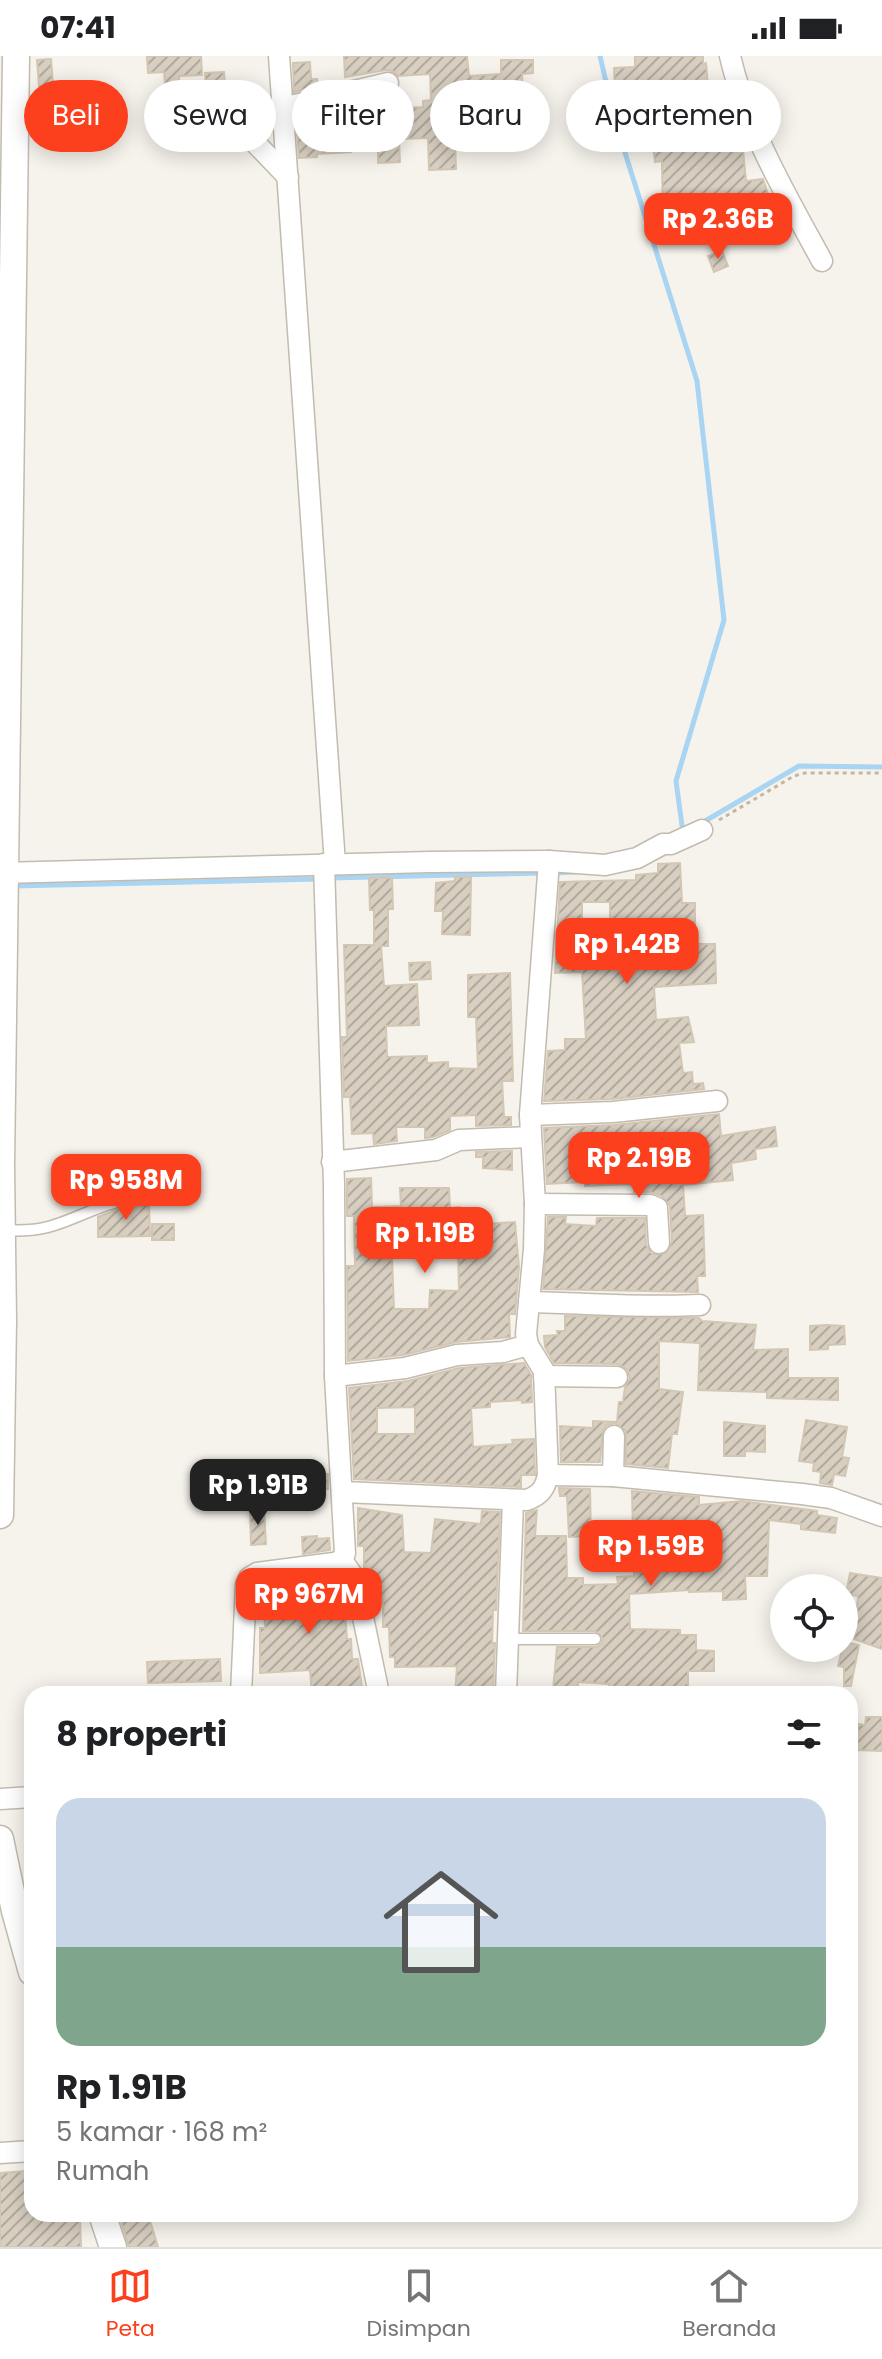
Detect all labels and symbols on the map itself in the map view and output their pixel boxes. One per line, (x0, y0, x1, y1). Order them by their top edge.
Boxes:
pin: Rp 2.36B (635, 193, 801, 261)
pin: Rp 1.42B (544, 918, 710, 986)
pin: Rp 2.19B (556, 1132, 722, 1200)
pin: Rp 958M (52, 1154, 200, 1222)
pin: Rp 1.19B (342, 1207, 508, 1275)
pin: Rp 1.91B (175, 1459, 341, 1527)
pin: Rp 1.59B (568, 1520, 734, 1588)
pin: Rp 967M (235, 1568, 383, 1636)

